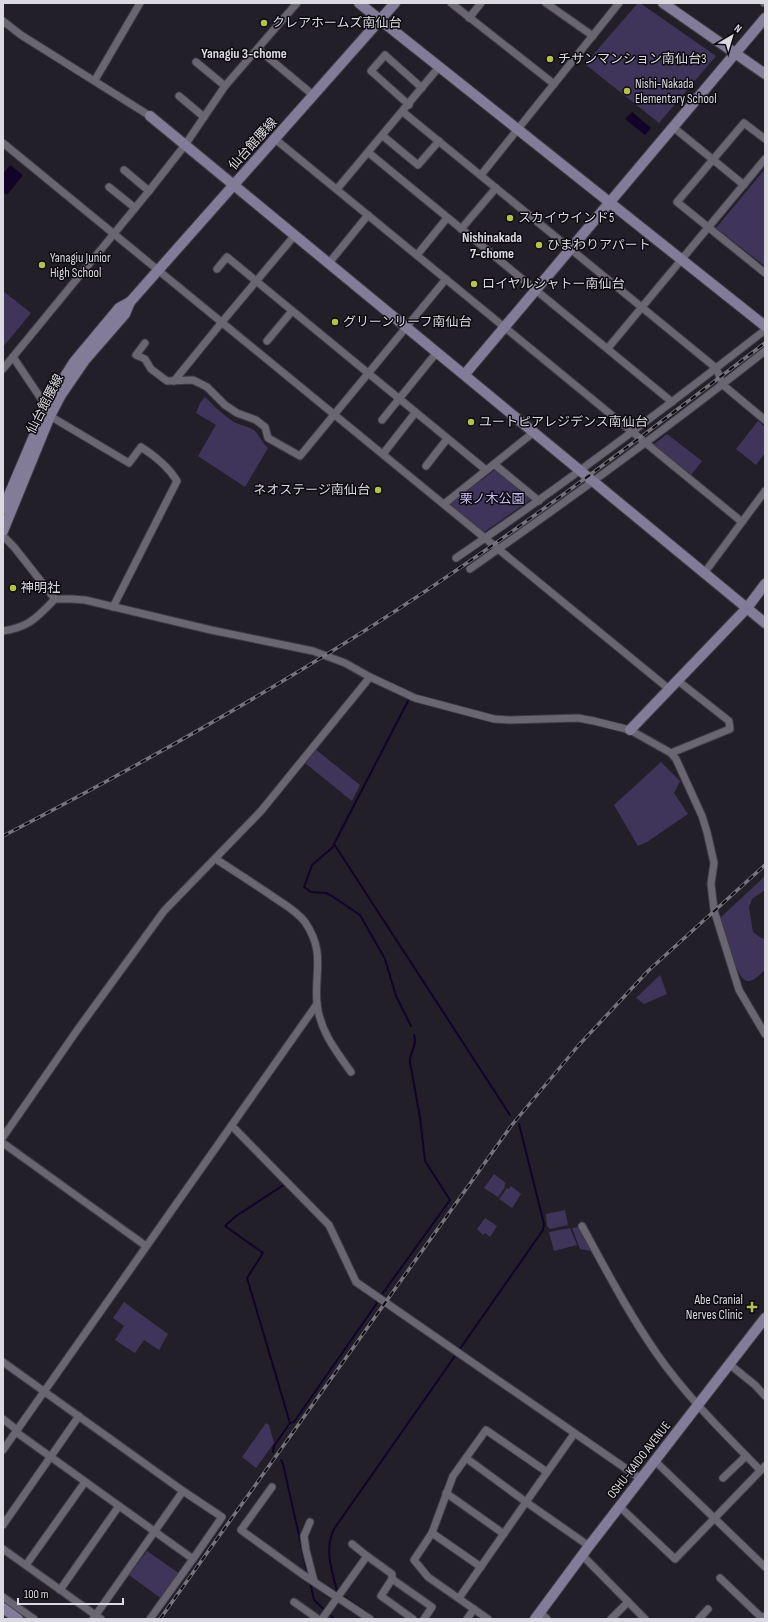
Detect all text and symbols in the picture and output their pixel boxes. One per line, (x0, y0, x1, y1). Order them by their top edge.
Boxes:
place label: クレアホームズ南仙台 (272, 15, 402, 31)
north arrow (712, 16, 752, 56)
marker: クレアホームズ南仙台 (259, 18, 269, 28)
text: N (732, 22, 744, 36)
district label: Yanagiu 3-chome (201, 45, 287, 62)
place label: チサンマンション南仙台3 (558, 51, 706, 67)
marker: チサンマンション南仙台3 (545, 54, 555, 64)
place label: Nishi-Nakada Elementary School (635, 76, 717, 107)
marker: Nishi-Nakada Elementary School (622, 86, 632, 96)
street label: 仙台館腰線 (225, 114, 281, 174)
place label: スカイウインド5 (518, 210, 614, 226)
marker: スカイウインド5 (505, 213, 515, 223)
district label: Nishinakada 7-chome (462, 229, 522, 262)
place label: ひまわりアパート (547, 237, 651, 253)
marker: ひまわりアパート (534, 240, 544, 250)
place label: Yanagiu Junior High School (50, 250, 111, 281)
marker: Yanagiu Junior High School (37, 260, 47, 270)
place label: ロイヤルシャトー南仙台 (482, 276, 625, 292)
marker: ロイヤルシャトー南仙台 (469, 279, 479, 289)
place label: グリーンリーフ南仙台 (343, 314, 472, 330)
marker: グリーンリーフ南仙台 (330, 317, 340, 327)
street label: 仙台館腰線 (23, 371, 67, 437)
place label: ユートピアレジデンス南仙台 (479, 414, 648, 430)
marker: ユートピアレジデンス南仙台 (466, 417, 476, 427)
place label: ネオステージ南仙台 (253, 482, 370, 498)
marker: ネオステージ南仙台 (373, 485, 383, 495)
park label: 栗ノ木公園 (459, 491, 525, 507)
place label: 神明社 (21, 580, 60, 596)
marker: 神明社 (8, 583, 18, 593)
place label: Abe Cranial Nerves Clinic (686, 1292, 743, 1323)
marker: Abe Cranial Nerves Clinic (746, 1301, 758, 1313)
street label: OSHU-KAIDO AVENUE (604, 1418, 674, 1502)
scale bar (18, 1580, 123, 1606)
text: 100 m (24, 1587, 49, 1602)

